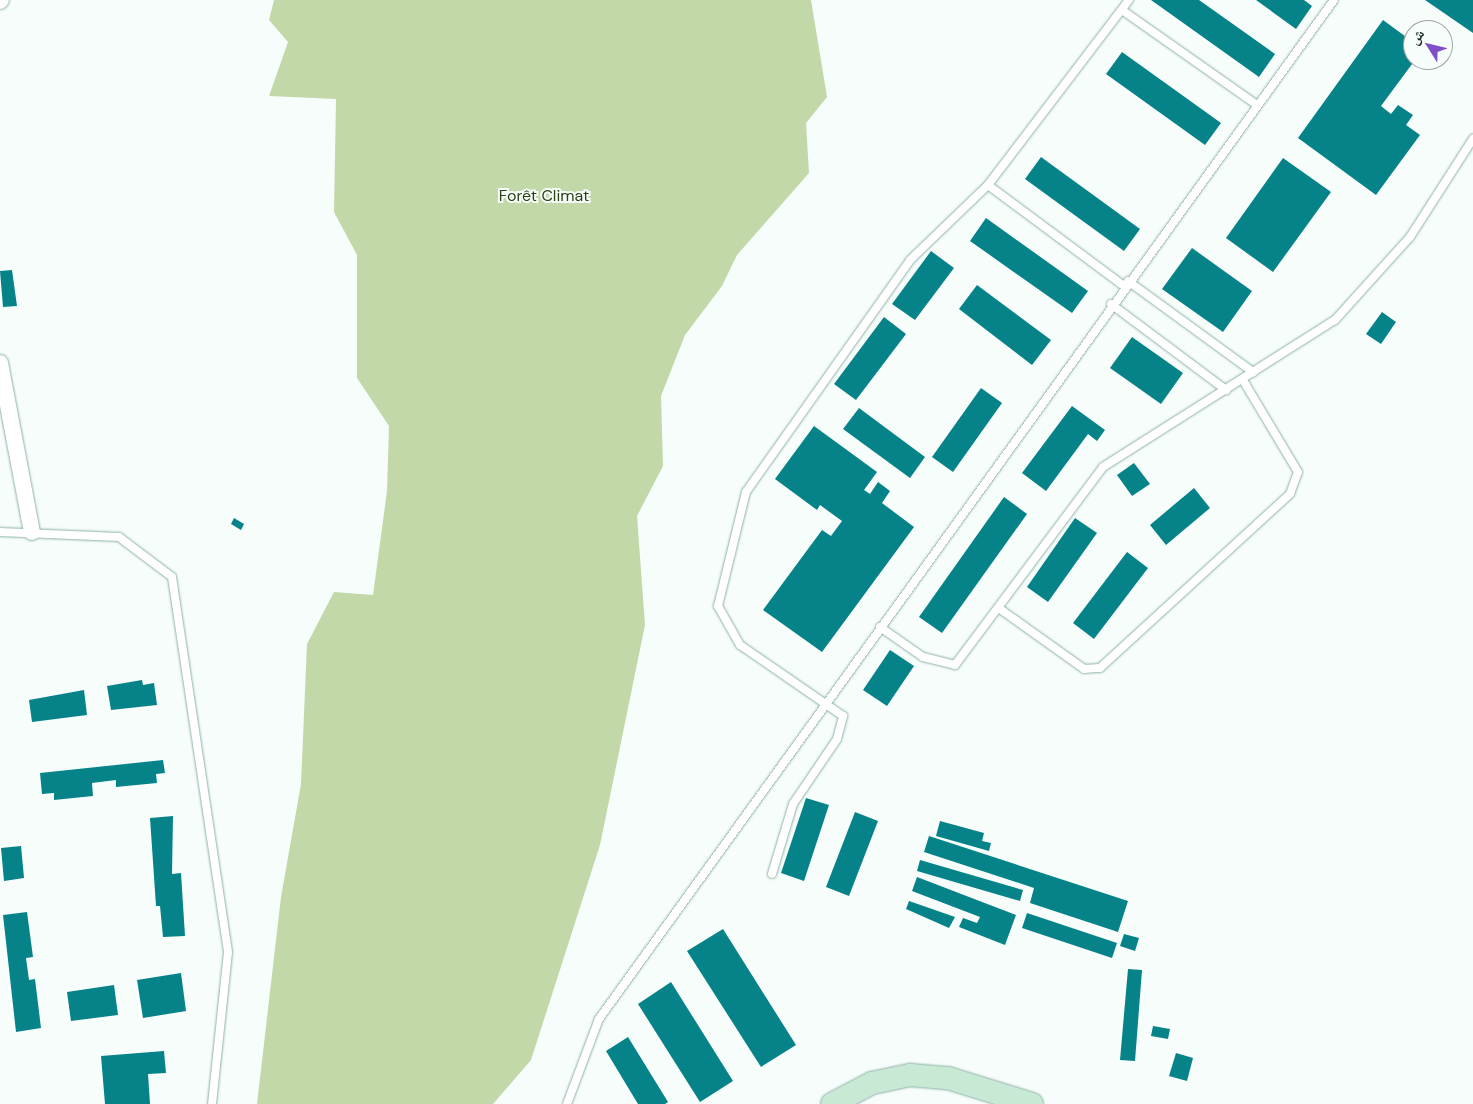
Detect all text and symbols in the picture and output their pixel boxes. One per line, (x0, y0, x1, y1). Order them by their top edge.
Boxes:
north arrow (1403, 20, 1453, 70)
text: ش (1405, 25, 1428, 48)
park label: Forêt Climat (499, 186, 589, 206)

